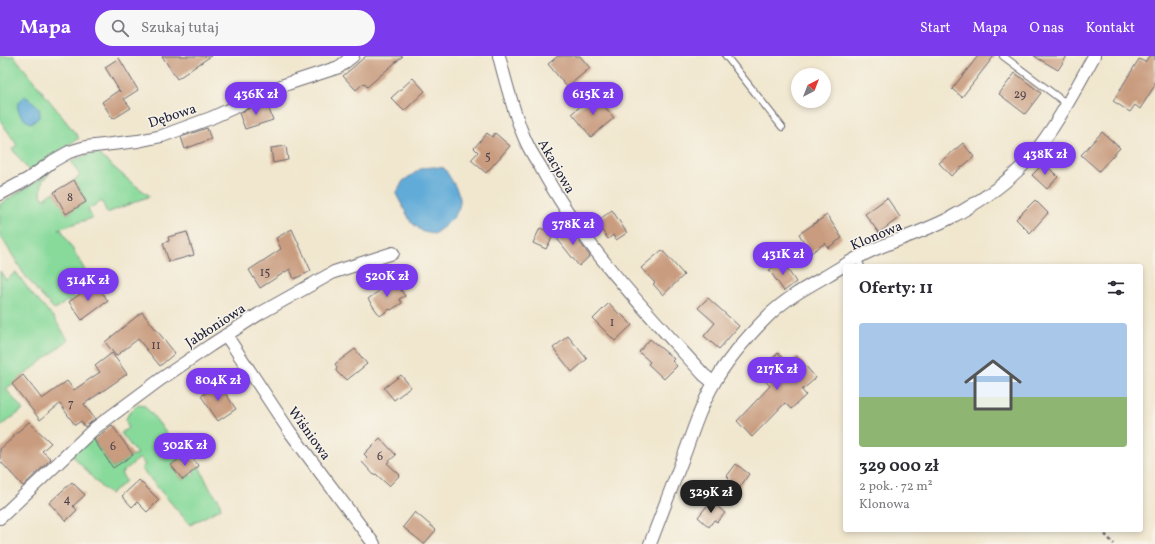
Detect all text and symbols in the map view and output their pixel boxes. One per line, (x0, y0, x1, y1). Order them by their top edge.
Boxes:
search box (95, 10, 375, 46)
text: Mapa (20, 15, 71, 41)
icon: search (109, 17, 131, 39)
text: Szukaj tutaj (141, 18, 219, 39)
text: Start (920, 19, 950, 38)
text: Mapa (972, 19, 1007, 38)
text: O nas (1029, 19, 1064, 38)
text: Kontakt (1086, 19, 1135, 38)
north arrow (791, 68, 831, 108)
map controls (791, 68, 831, 108)
pin: 436K zł (219, 82, 293, 116)
pin: 615K zł (556, 82, 630, 116)
text: 436K zł (234, 86, 278, 104)
text: 615K zł (572, 86, 614, 104)
house number: 29 (1014, 87, 1026, 103)
street label: Dębowa (146, 100, 199, 133)
street label: Akacjowa (533, 136, 579, 197)
pin: 438K zł (1008, 142, 1082, 176)
text: 438K zł (1023, 146, 1067, 164)
house number: 5 (485, 149, 491, 165)
house number: 8 (67, 190, 73, 206)
pin: 378K zł (536, 212, 610, 246)
text: 378K zł (552, 216, 594, 234)
street label: Klonowa (848, 217, 905, 256)
pin: 431K zł (746, 242, 820, 276)
text: 431K zł (762, 246, 804, 264)
pin: 520K zł (350, 264, 424, 298)
house number: 15 (260, 265, 270, 281)
pin: 314K zł (51, 268, 125, 302)
text: 520K zł (365, 268, 409, 286)
text: 314K zł (67, 272, 109, 290)
text: Oferty: 11 (859, 277, 933, 300)
icon: filters (1105, 277, 1127, 299)
street label: Jabłoniowa (182, 300, 250, 353)
house number: 1 (610, 315, 614, 331)
house number: 11 (151, 338, 161, 354)
icon: home (957, 349, 1029, 421)
pin: 217K zł (740, 357, 814, 391)
text: 217K zł (756, 361, 798, 379)
pin: 804K zł (181, 368, 255, 402)
text: 804K zł (195, 372, 241, 390)
house number: 7 (68, 396, 74, 412)
street label: Wiśniowa (283, 403, 335, 464)
pin: 302K zł (148, 433, 222, 467)
text: 302K zł (163, 437, 207, 455)
house number: 6 (110, 439, 116, 455)
house number: 6 (377, 449, 383, 465)
text: 329 000 zł (859, 455, 939, 478)
text: 2 pok. · 72 m² (859, 478, 933, 496)
pin: 329K zł (674, 480, 748, 514)
text: 329K zł (689, 484, 733, 502)
house number: 4 (63, 492, 71, 508)
text: Klonowa (859, 496, 910, 514)

